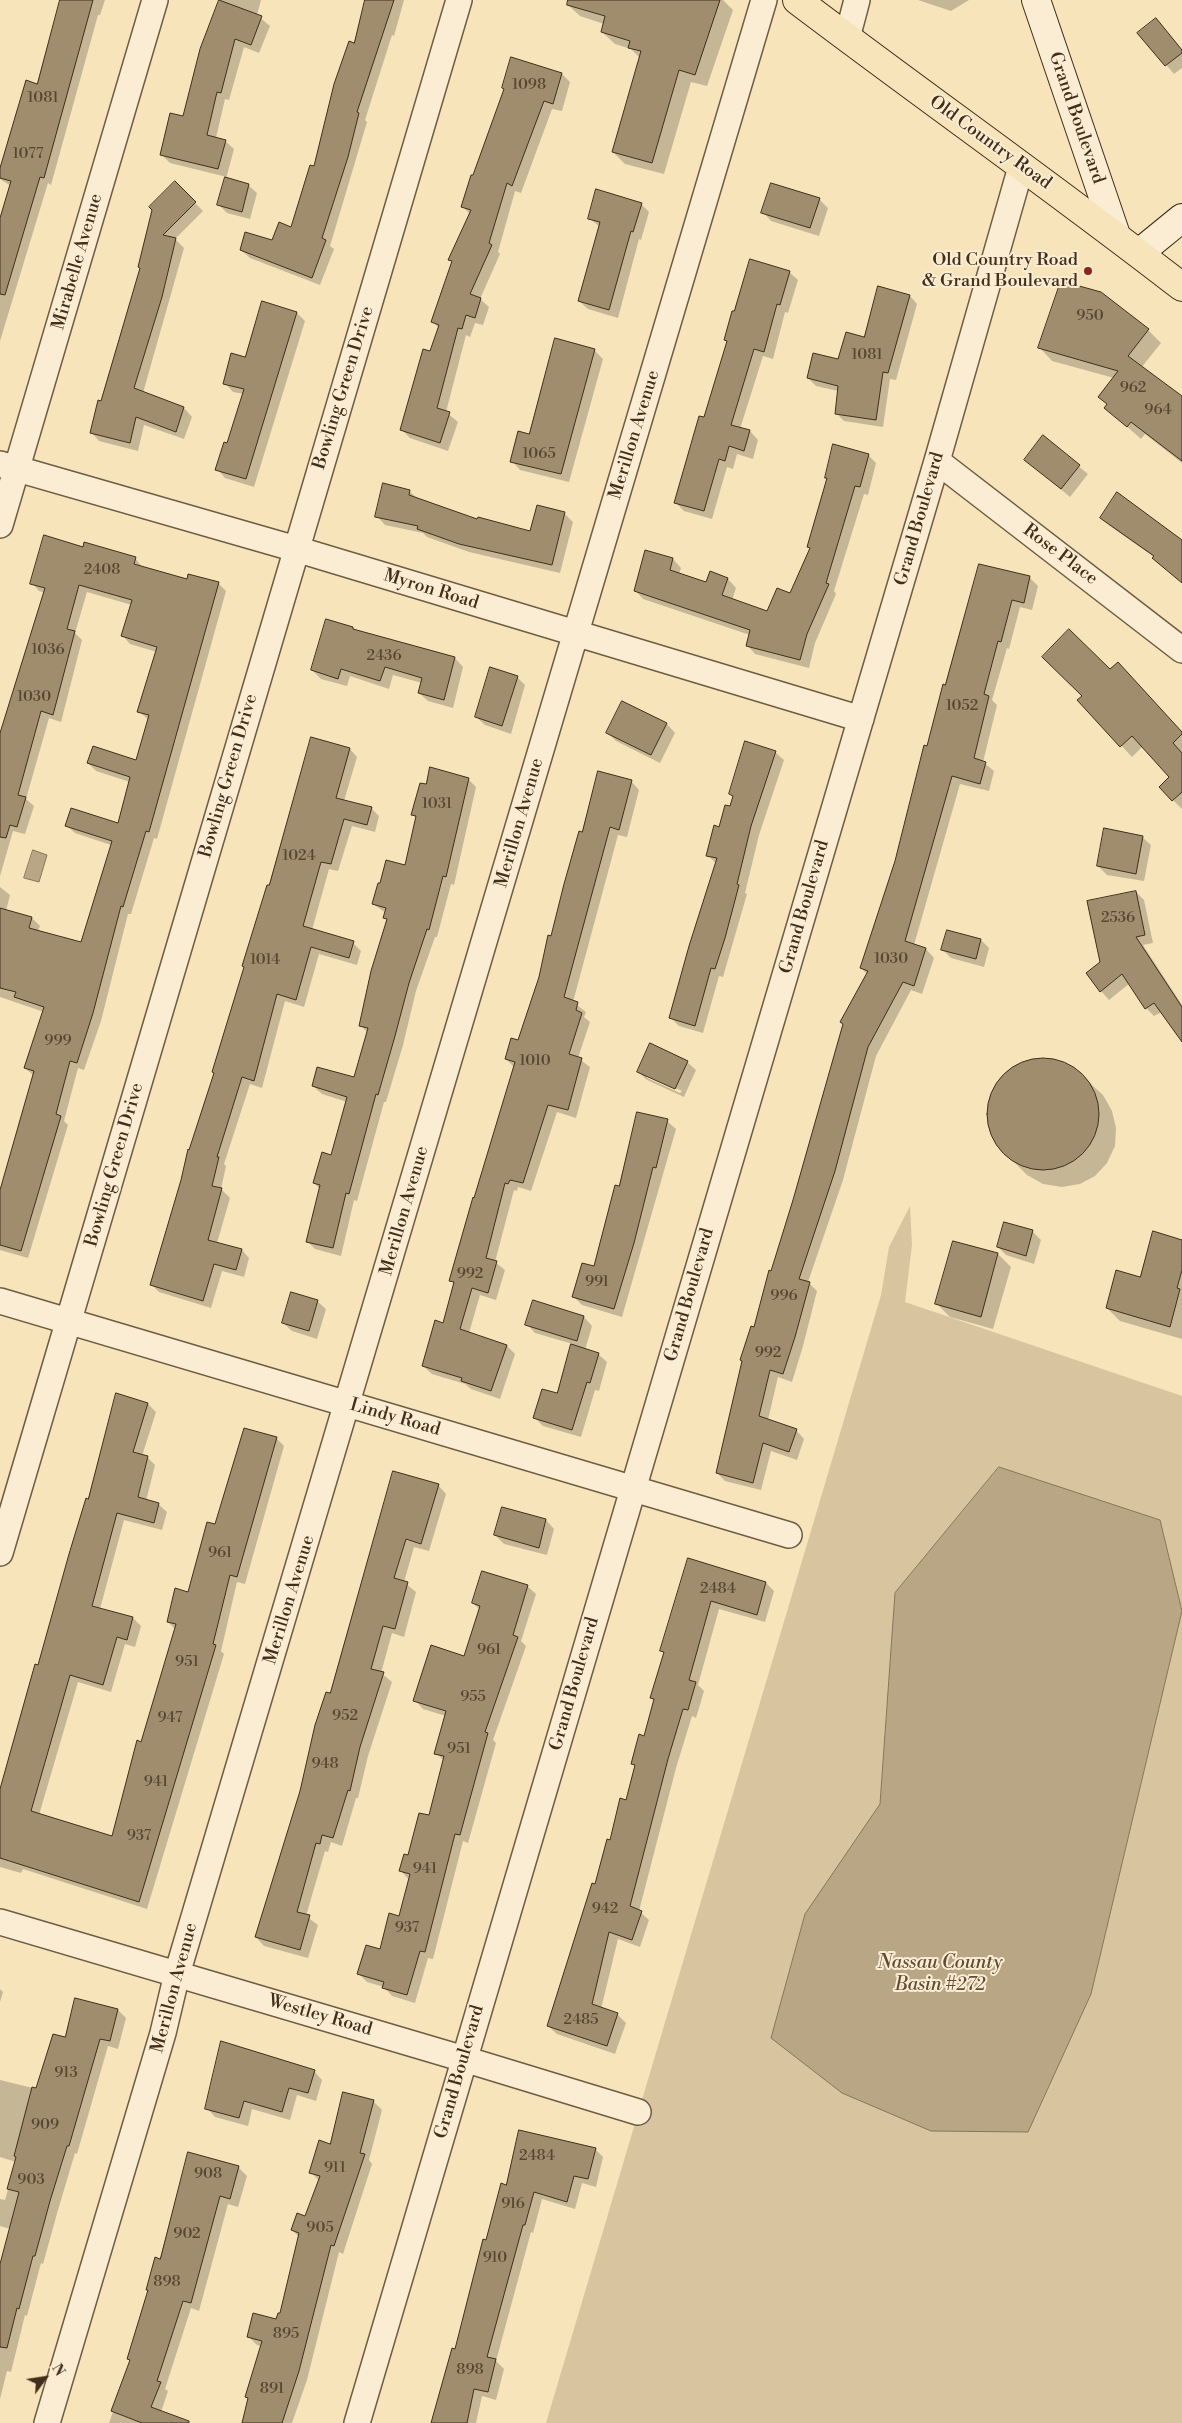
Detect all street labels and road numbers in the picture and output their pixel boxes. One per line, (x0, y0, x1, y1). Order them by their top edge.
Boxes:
street label: Grand Boulevard (1043, 49, 1109, 187)
street label: Old Country Road (925, 91, 1055, 195)
street label: Mirabelle Avenue (48, 191, 108, 333)
street label: Bowling Green Drive (309, 304, 379, 472)
street label: Merillon Avenue (605, 368, 665, 502)
street label: Grand Boulevard (891, 450, 949, 588)
street label: Rose Place (1018, 520, 1102, 590)
street label: Myron Road (381, 565, 481, 615)
street label: Bowling Green Drive (195, 692, 263, 860)
street label: Merillon Avenue (491, 756, 549, 890)
street label: Grand Boulevard (776, 838, 834, 976)
street label: Bowling Green Drive (81, 1081, 149, 1249)
street label: Merillon Avenue (376, 1144, 434, 1278)
street label: Grand Boulevard (661, 1226, 719, 1364)
street label: Lindy Road (347, 1395, 443, 1441)
street label: Merillon Avenue (260, 1533, 320, 1667)
street label: Grand Boulevard (546, 1615, 604, 1753)
street label: Merillon Avenue (147, 1921, 203, 2055)
street label: Westley Road (265, 1991, 375, 2041)
street label: Grand Boulevard (431, 2003, 489, 2141)

